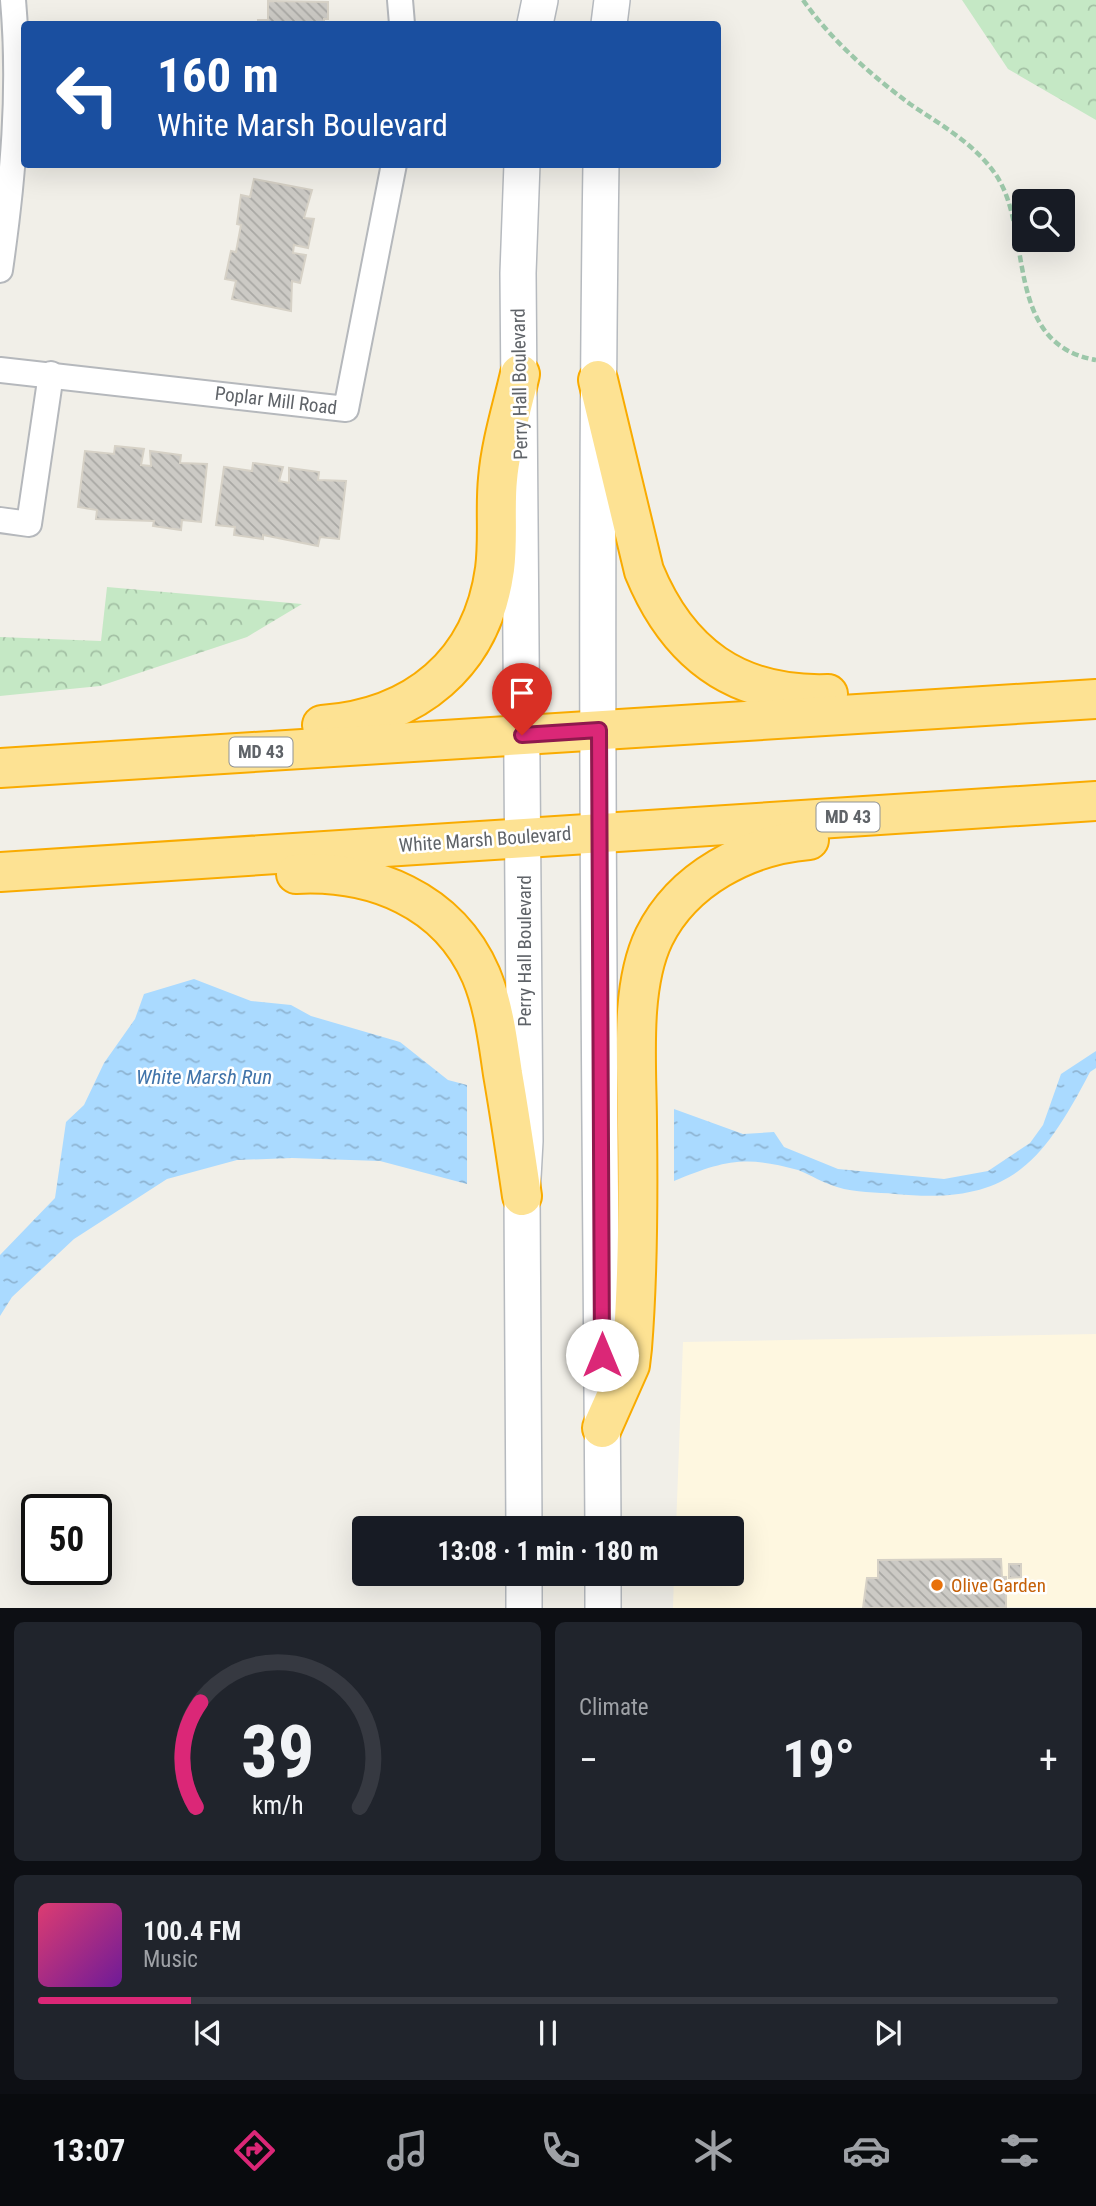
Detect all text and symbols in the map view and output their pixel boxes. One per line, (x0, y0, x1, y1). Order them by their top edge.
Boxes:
text: 160 m (157, 47, 279, 104)
icon: left (42, 49, 133, 140)
text: White Marsh Boulevard (157, 106, 448, 144)
map controls (1012, 189, 1075, 252)
button: search (1012, 189, 1075, 252)
street label: Perry Hall Boulevard (507, 308, 532, 460)
street label: Poplar Mill Road (214, 382, 338, 419)
pin (492, 663, 552, 735)
icon: arrive (503, 674, 541, 712)
road number: MD 43 (230, 738, 292, 766)
road number: MD 43 (816, 802, 880, 832)
street label: White Marsh Boulevard (398, 822, 572, 857)
street label: Perry Hall Boulevard (513, 875, 536, 1027)
water label: White Marsh Run (136, 1065, 272, 1089)
position arrow (565, 1318, 639, 1392)
speed limit sign: 50 (21, 1494, 112, 1585)
text: 13:08 · 1 min · 180 m (438, 1536, 658, 1566)
place label: Olive Garden (951, 1574, 1046, 1597)
marker: Olive Garden (929, 1577, 945, 1593)
text: Climate (579, 1694, 649, 1721)
text: 39 (241, 1710, 314, 1796)
text: 19° (782, 1729, 855, 1790)
text: − (579, 1738, 598, 1782)
text: + (1039, 1738, 1058, 1782)
text: km/h (252, 1791, 303, 1820)
text: 100.4 FM (143, 1916, 241, 1946)
text: Music (143, 1946, 198, 1973)
icon: previous (189, 2014, 227, 2052)
icon: pause (529, 2014, 567, 2052)
icon: next (869, 2014, 907, 2052)
icon: directions (230, 2126, 279, 2175)
icon: music (383, 2126, 432, 2175)
icon: phone (536, 2126, 585, 2175)
icon: climate (689, 2126, 738, 2175)
icon: car (842, 2126, 891, 2175)
icon: filters (995, 2126, 1044, 2175)
text: 13:07 (52, 2131, 125, 2169)

